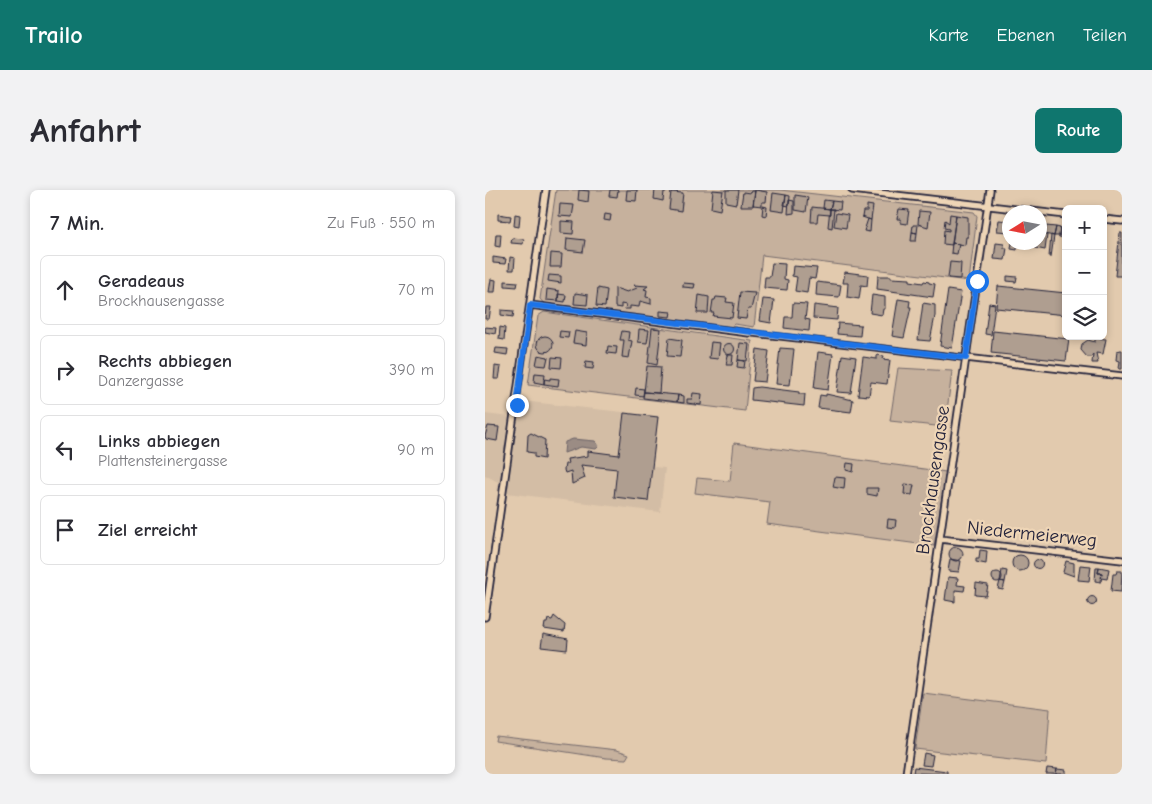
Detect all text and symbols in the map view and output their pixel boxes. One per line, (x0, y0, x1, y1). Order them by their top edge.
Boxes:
text: Trailo (25, 21, 83, 49)
text: Karte (928, 25, 969, 46)
text: Ebenen (997, 25, 1055, 46)
text: Teilen (1083, 25, 1127, 46)
button: Route (1035, 108, 1122, 153)
text: Anfahrt (30, 110, 141, 151)
north arrow (1002, 205, 1047, 250)
map controls (1062, 205, 1107, 340)
button: + (1062, 205, 1107, 250)
text: 7 Min. (50, 211, 104, 235)
text: Zu Fuß · 550 m (327, 214, 435, 232)
button: − (1062, 250, 1107, 295)
text: Geradeaus (98, 270, 184, 292)
route start (966, 270, 989, 293)
icon: ahead (51, 276, 79, 304)
text: 70 m (398, 281, 434, 299)
text: Brockhausengasse (98, 292, 224, 310)
button: layers (1062, 295, 1107, 340)
text: Rechts abbiegen (98, 350, 232, 372)
icon: right (51, 356, 79, 384)
text: 390 m (389, 361, 434, 379)
text: Danzergasse (98, 372, 184, 390)
route end (506, 394, 529, 417)
street label: Brockhausengasse (912, 404, 954, 556)
text: Links abbiegen (98, 430, 220, 452)
icon: left (51, 436, 79, 464)
text: 90 m (397, 441, 434, 459)
text: Plattensteinergasse (98, 452, 227, 470)
icon: arrive (51, 516, 79, 544)
street label: Niedermeierweg (966, 516, 1098, 552)
text: Ziel erreicht (98, 519, 197, 541)

